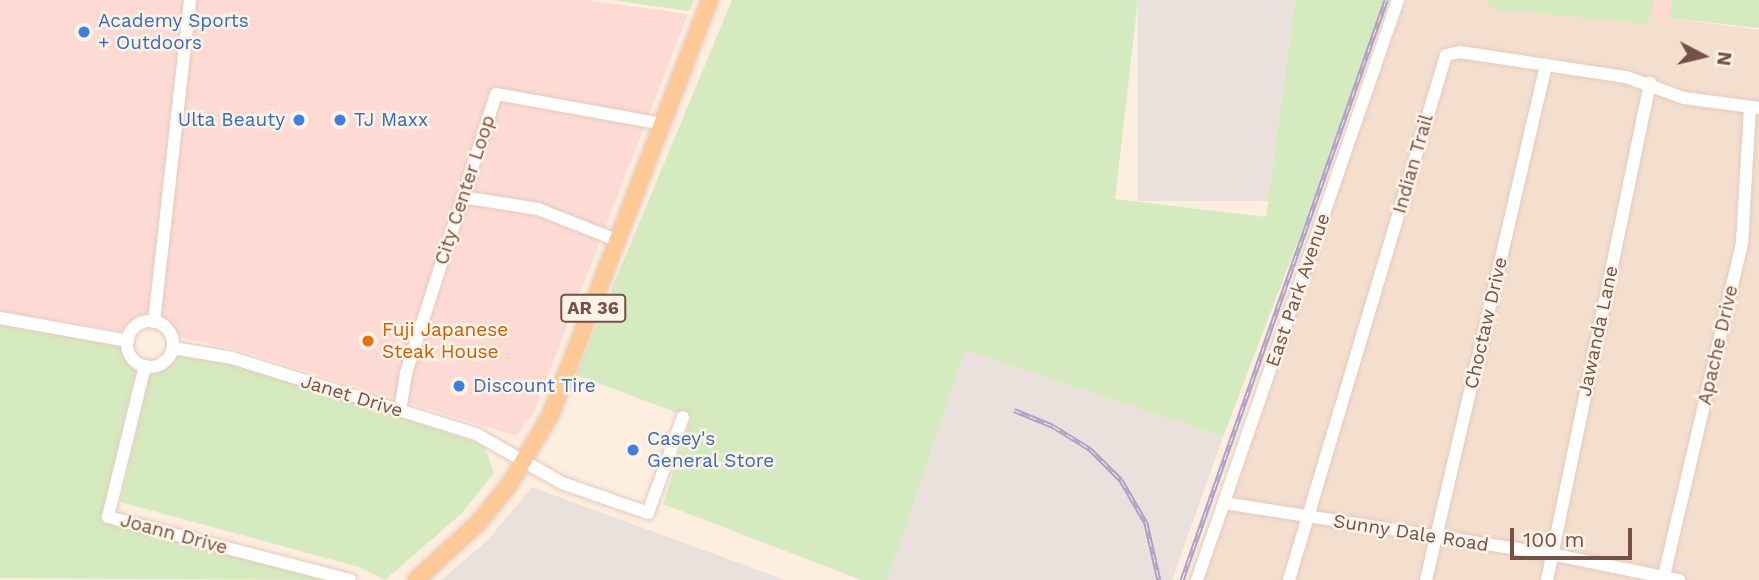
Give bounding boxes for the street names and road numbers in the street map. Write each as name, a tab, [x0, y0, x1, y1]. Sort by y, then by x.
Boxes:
street label: City Center Loop	[430, 112, 500, 268]
street label: Indian Trail	[1388, 112, 1438, 216]
street label: East Park Avenue	[1261, 210, 1335, 370]
street label: Choctaw Drive	[1460, 255, 1512, 391]
street label: Jawanda Lane	[1573, 264, 1623, 398]
street label: Apache Drive	[1693, 283, 1743, 407]
road number: AR 36	[560, 294, 626, 322]
street label: Janet Drive	[298, 370, 406, 422]
street label: Joann Drive	[118, 509, 230, 559]
street label: Sunny Dale Road	[1331, 509, 1491, 557]

